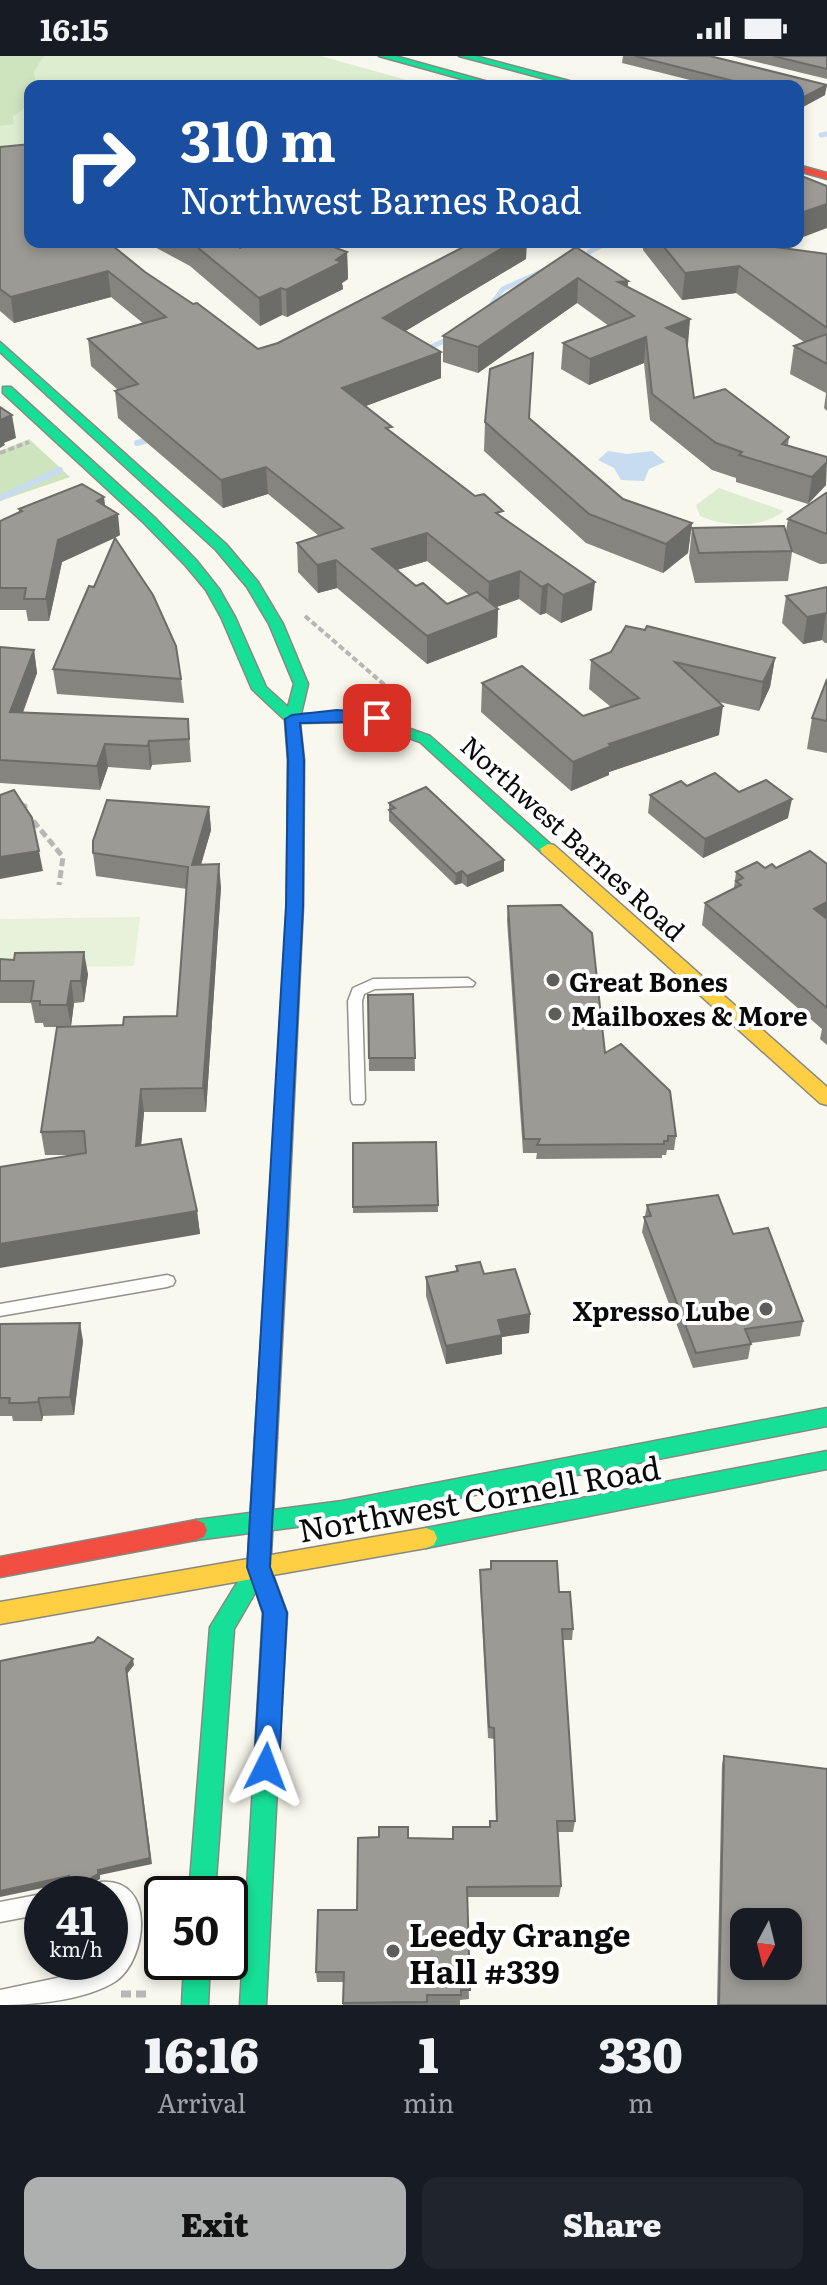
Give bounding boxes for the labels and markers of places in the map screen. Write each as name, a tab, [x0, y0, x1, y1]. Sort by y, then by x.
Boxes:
pin	[343, 684, 411, 752]
place label: Great Bones	[569, 961, 728, 1000]
marker: Great Bones	[544, 971, 562, 989]
place label: Mailboxes & More	[571, 995, 808, 1034]
marker: Mailboxes & More	[546, 1005, 564, 1023]
place label: Xpresso Lube	[573, 1290, 750, 1329]
marker: Xpresso Lube	[757, 1300, 775, 1318]
place label: Leedy Grange Hall #339	[409, 1909, 631, 1994]
marker: Leedy Grange Hall #339	[384, 1942, 402, 1960]

